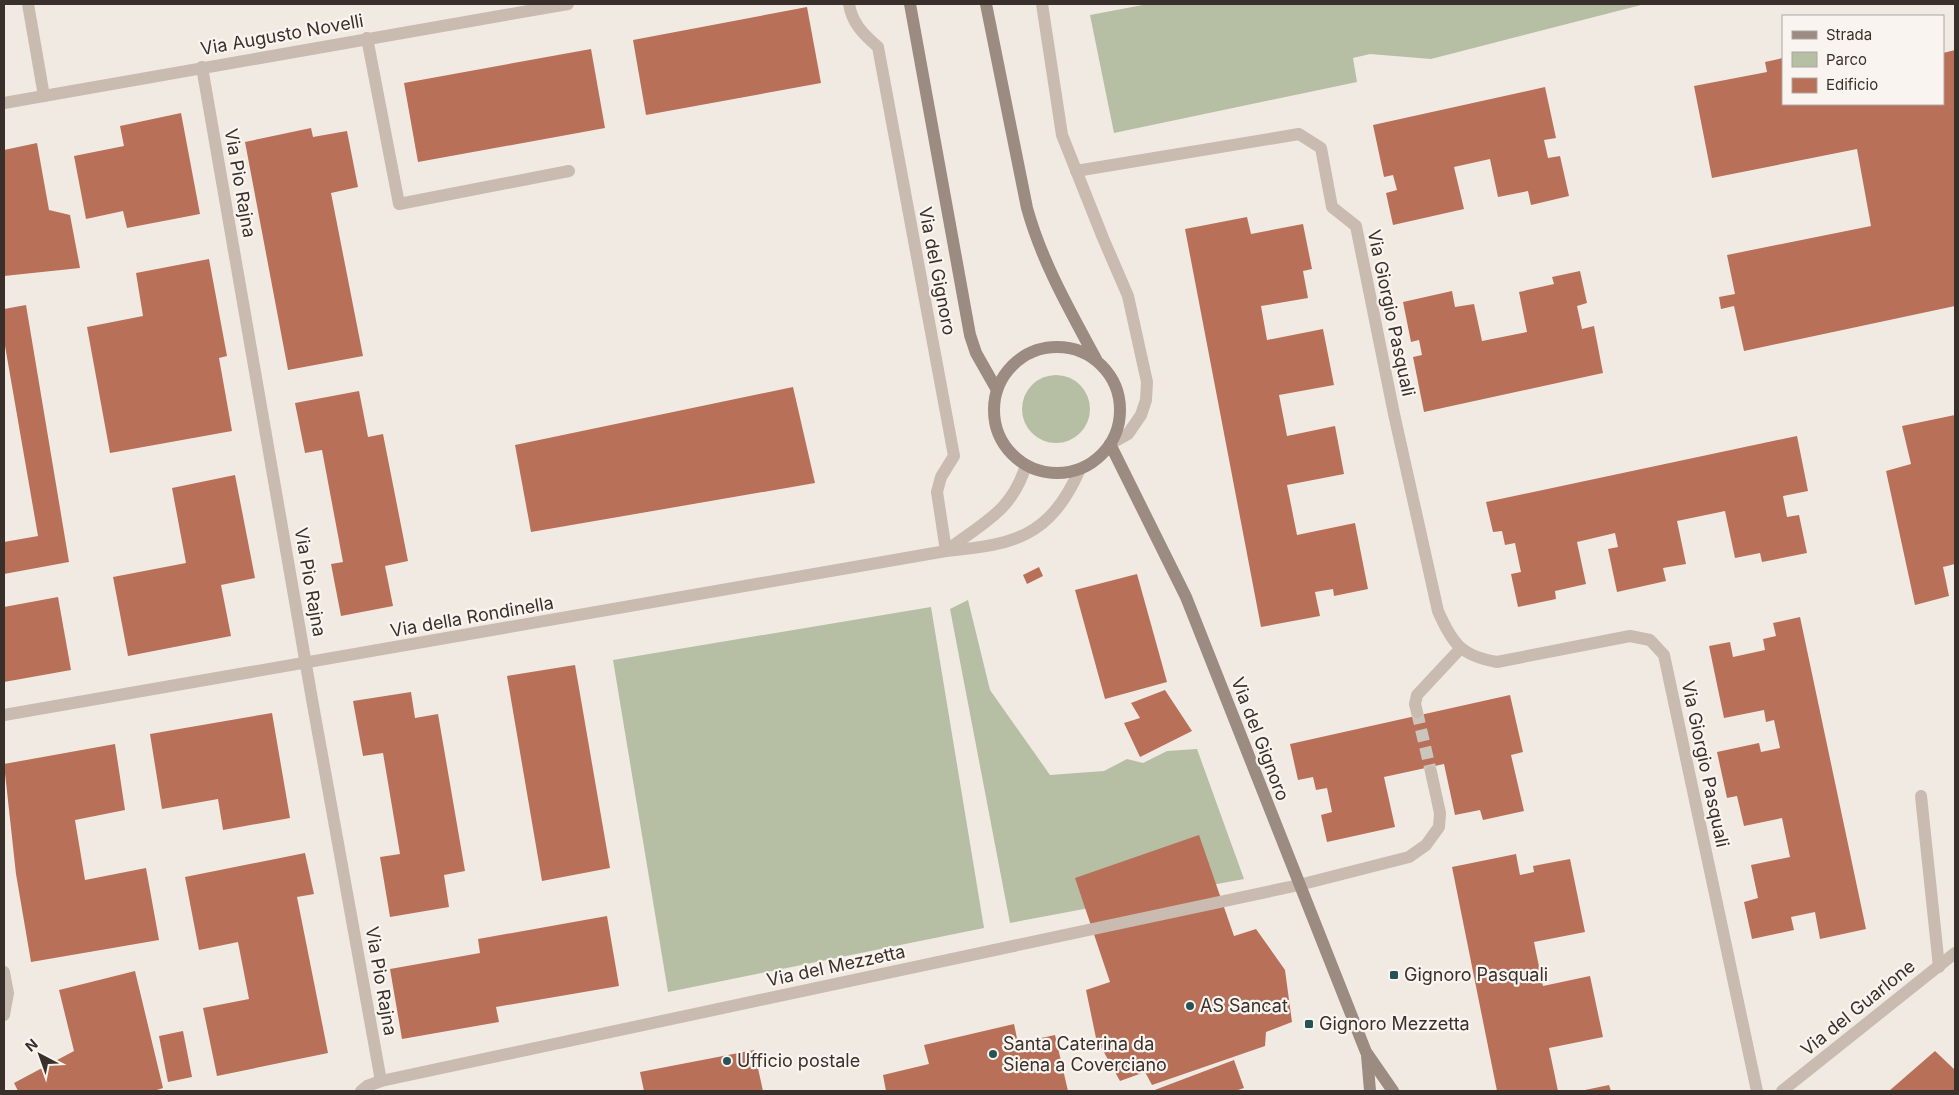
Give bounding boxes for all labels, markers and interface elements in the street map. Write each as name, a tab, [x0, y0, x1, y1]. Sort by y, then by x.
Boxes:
street label: Via Augusto Novelli	[199, 10, 365, 59]
legend	[1782, 15, 1944, 105]
text: Strada	[1826, 25, 1872, 44]
text: Parco	[1826, 50, 1867, 69]
text: Edificio	[1826, 75, 1878, 94]
street label: Via Pio Rajna	[221, 127, 260, 239]
street label: Via del Gignoro	[915, 205, 960, 337]
street label: Via Giorgio Pasquali	[1364, 228, 1419, 398]
street label: Via Pio Rajna	[291, 526, 330, 638]
street label: Via della Rondinella	[389, 592, 555, 641]
street label: Via del Gignoro	[1227, 674, 1294, 803]
street label: Via Giorgio Pasquali	[1678, 679, 1733, 849]
street label: Via Pio Rajna	[362, 925, 401, 1037]
street label: Via del Mezzetta	[765, 941, 907, 990]
street label: Via del Guarlone	[1797, 955, 1919, 1060]
place label: Gignoro Pasquali	[1404, 964, 1548, 985]
marker: Gignoro Pasquali	[1388, 969, 1400, 981]
place label: AS Sancat	[1200, 995, 1288, 1016]
marker: AS Sancat	[1184, 1000, 1196, 1012]
place label: Gignoro Mezzetta	[1319, 1013, 1470, 1034]
marker: Gignoro Mezzetta	[1303, 1018, 1315, 1030]
north arrow	[15, 1030, 65, 1080]
place label: Santa Caterina da Siena a Coverciano	[1003, 1033, 1167, 1075]
text: N	[22, 1035, 41, 1055]
marker: Santa Caterina da Siena a Coverciano	[987, 1048, 999, 1060]
place label: Ufficio postale	[737, 1050, 860, 1071]
marker: Ufficio postale	[721, 1055, 733, 1067]

